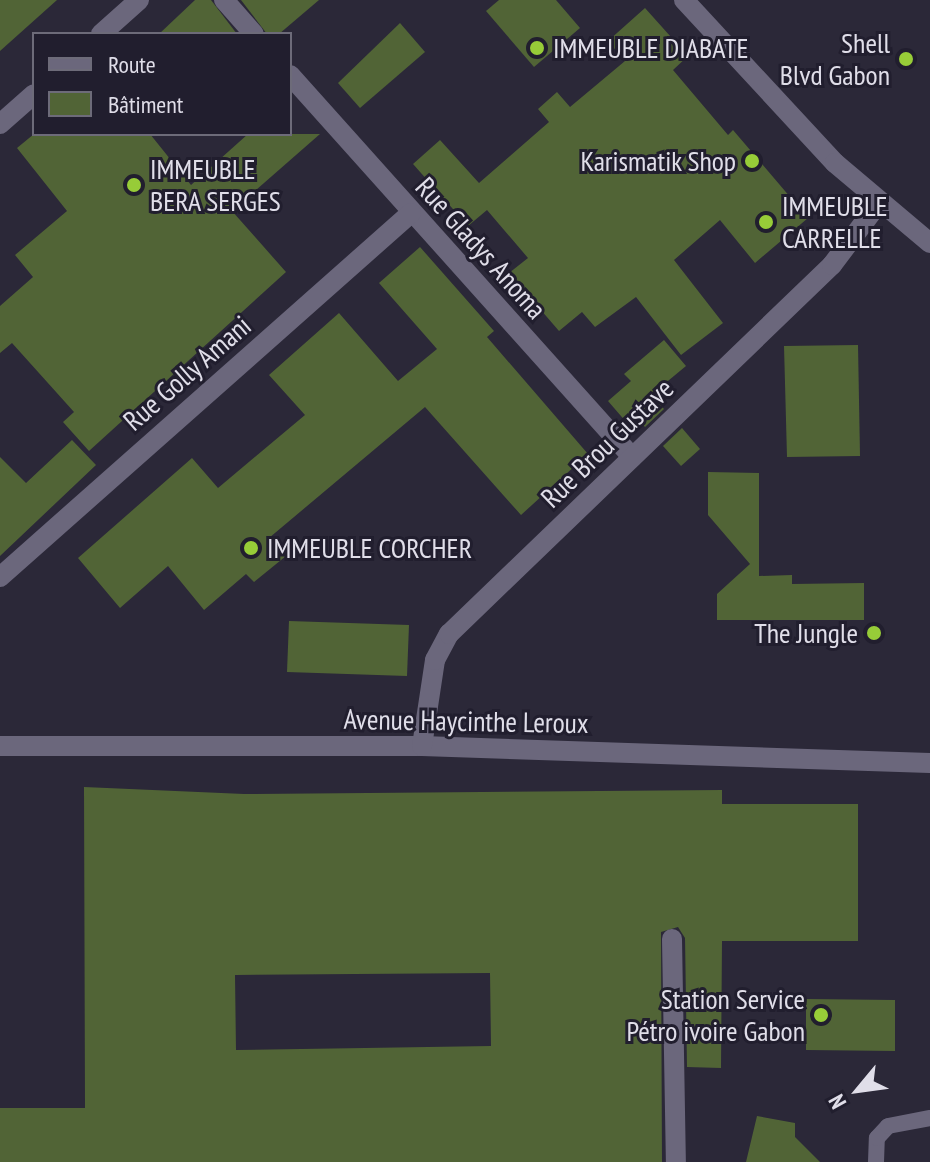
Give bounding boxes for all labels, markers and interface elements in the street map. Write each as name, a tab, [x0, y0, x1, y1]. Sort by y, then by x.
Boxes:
place label: Shell Blvd Gabon	[780, 26, 890, 92]
place label: IMMEUBLE DIABATE	[553, 31, 748, 65]
legend	[32, 32, 292, 136]
marker: IMMEUBLE DIABATE	[528, 39, 546, 57]
text: Route	[108, 49, 156, 80]
marker: Shell Blvd Gabon	[897, 50, 915, 68]
text: Bâtiment	[108, 89, 183, 120]
place label: Karismatik Shop	[580, 144, 736, 178]
place label: IMMEUBLE BERA SERGES	[150, 152, 282, 218]
marker: Karismatik Shop	[743, 152, 761, 170]
street label: Rue Gladys Anoma	[408, 170, 554, 326]
marker: IMMEUBLE BERA SERGES	[125, 176, 143, 194]
place label: IMMEUBLE CARRELLE	[782, 189, 888, 255]
marker: IMMEUBLE CARRELLE	[757, 213, 775, 231]
street label: Rue Golly Amani	[116, 308, 258, 438]
street label: Rue Brou Gustave	[534, 372, 680, 514]
place label: IMMEUBLE CORCHER	[267, 531, 472, 565]
marker: IMMEUBLE CORCHER	[242, 539, 260, 557]
place label: The Jungle	[754, 616, 858, 650]
marker: The Jungle	[865, 624, 883, 642]
street label: Avenue Haycinthe Leroux	[343, 702, 589, 740]
place label: Station Service Pétro ivoire Gabon	[626, 982, 805, 1048]
marker: Station Service Pétro ivoire Gabon	[812, 1006, 830, 1024]
north arrow	[818, 1050, 898, 1130]
text: N	[822, 1090, 852, 1114]

